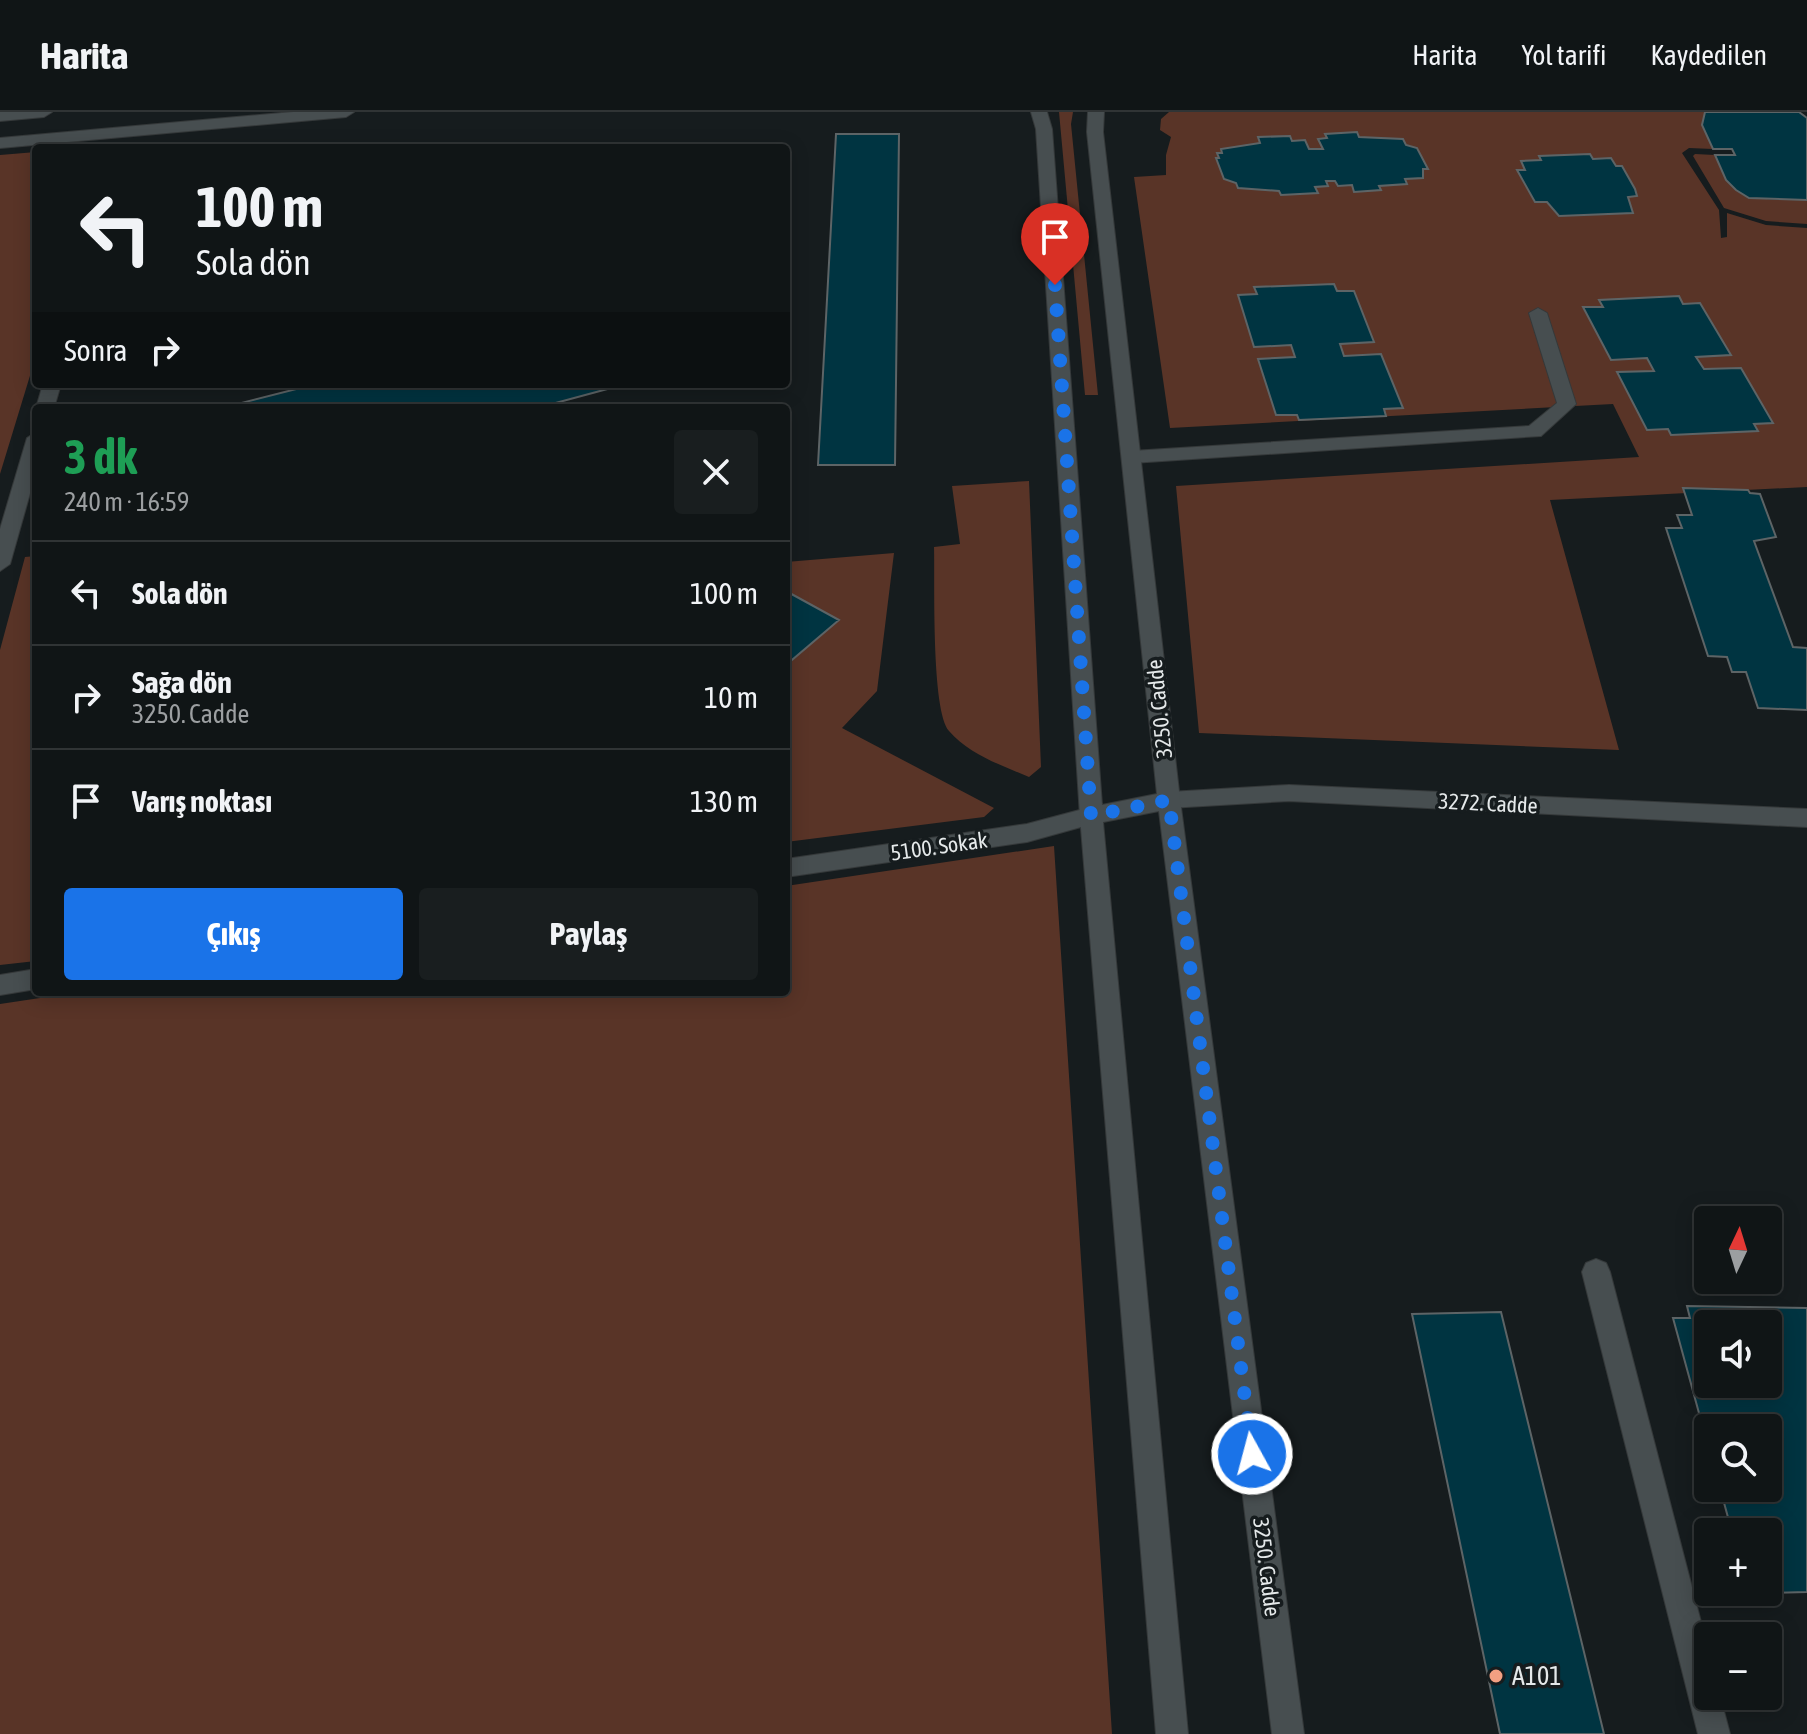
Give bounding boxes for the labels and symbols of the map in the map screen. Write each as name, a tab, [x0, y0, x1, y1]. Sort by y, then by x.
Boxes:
pin	[1021, 203, 1089, 285]
street label: 3250. Cadde	[1141, 658, 1177, 760]
street label: 3272. Cadde	[1438, 787, 1538, 819]
street label: 5100. Sokak	[889, 826, 989, 866]
north arrow	[1694, 1206, 1782, 1294]
position arrow	[1210, 1412, 1294, 1496]
street label: 3250. Cadde	[1248, 1516, 1286, 1618]
place label: A101	[1512, 1661, 1561, 1691]
marker: A101	[1487, 1667, 1505, 1685]

